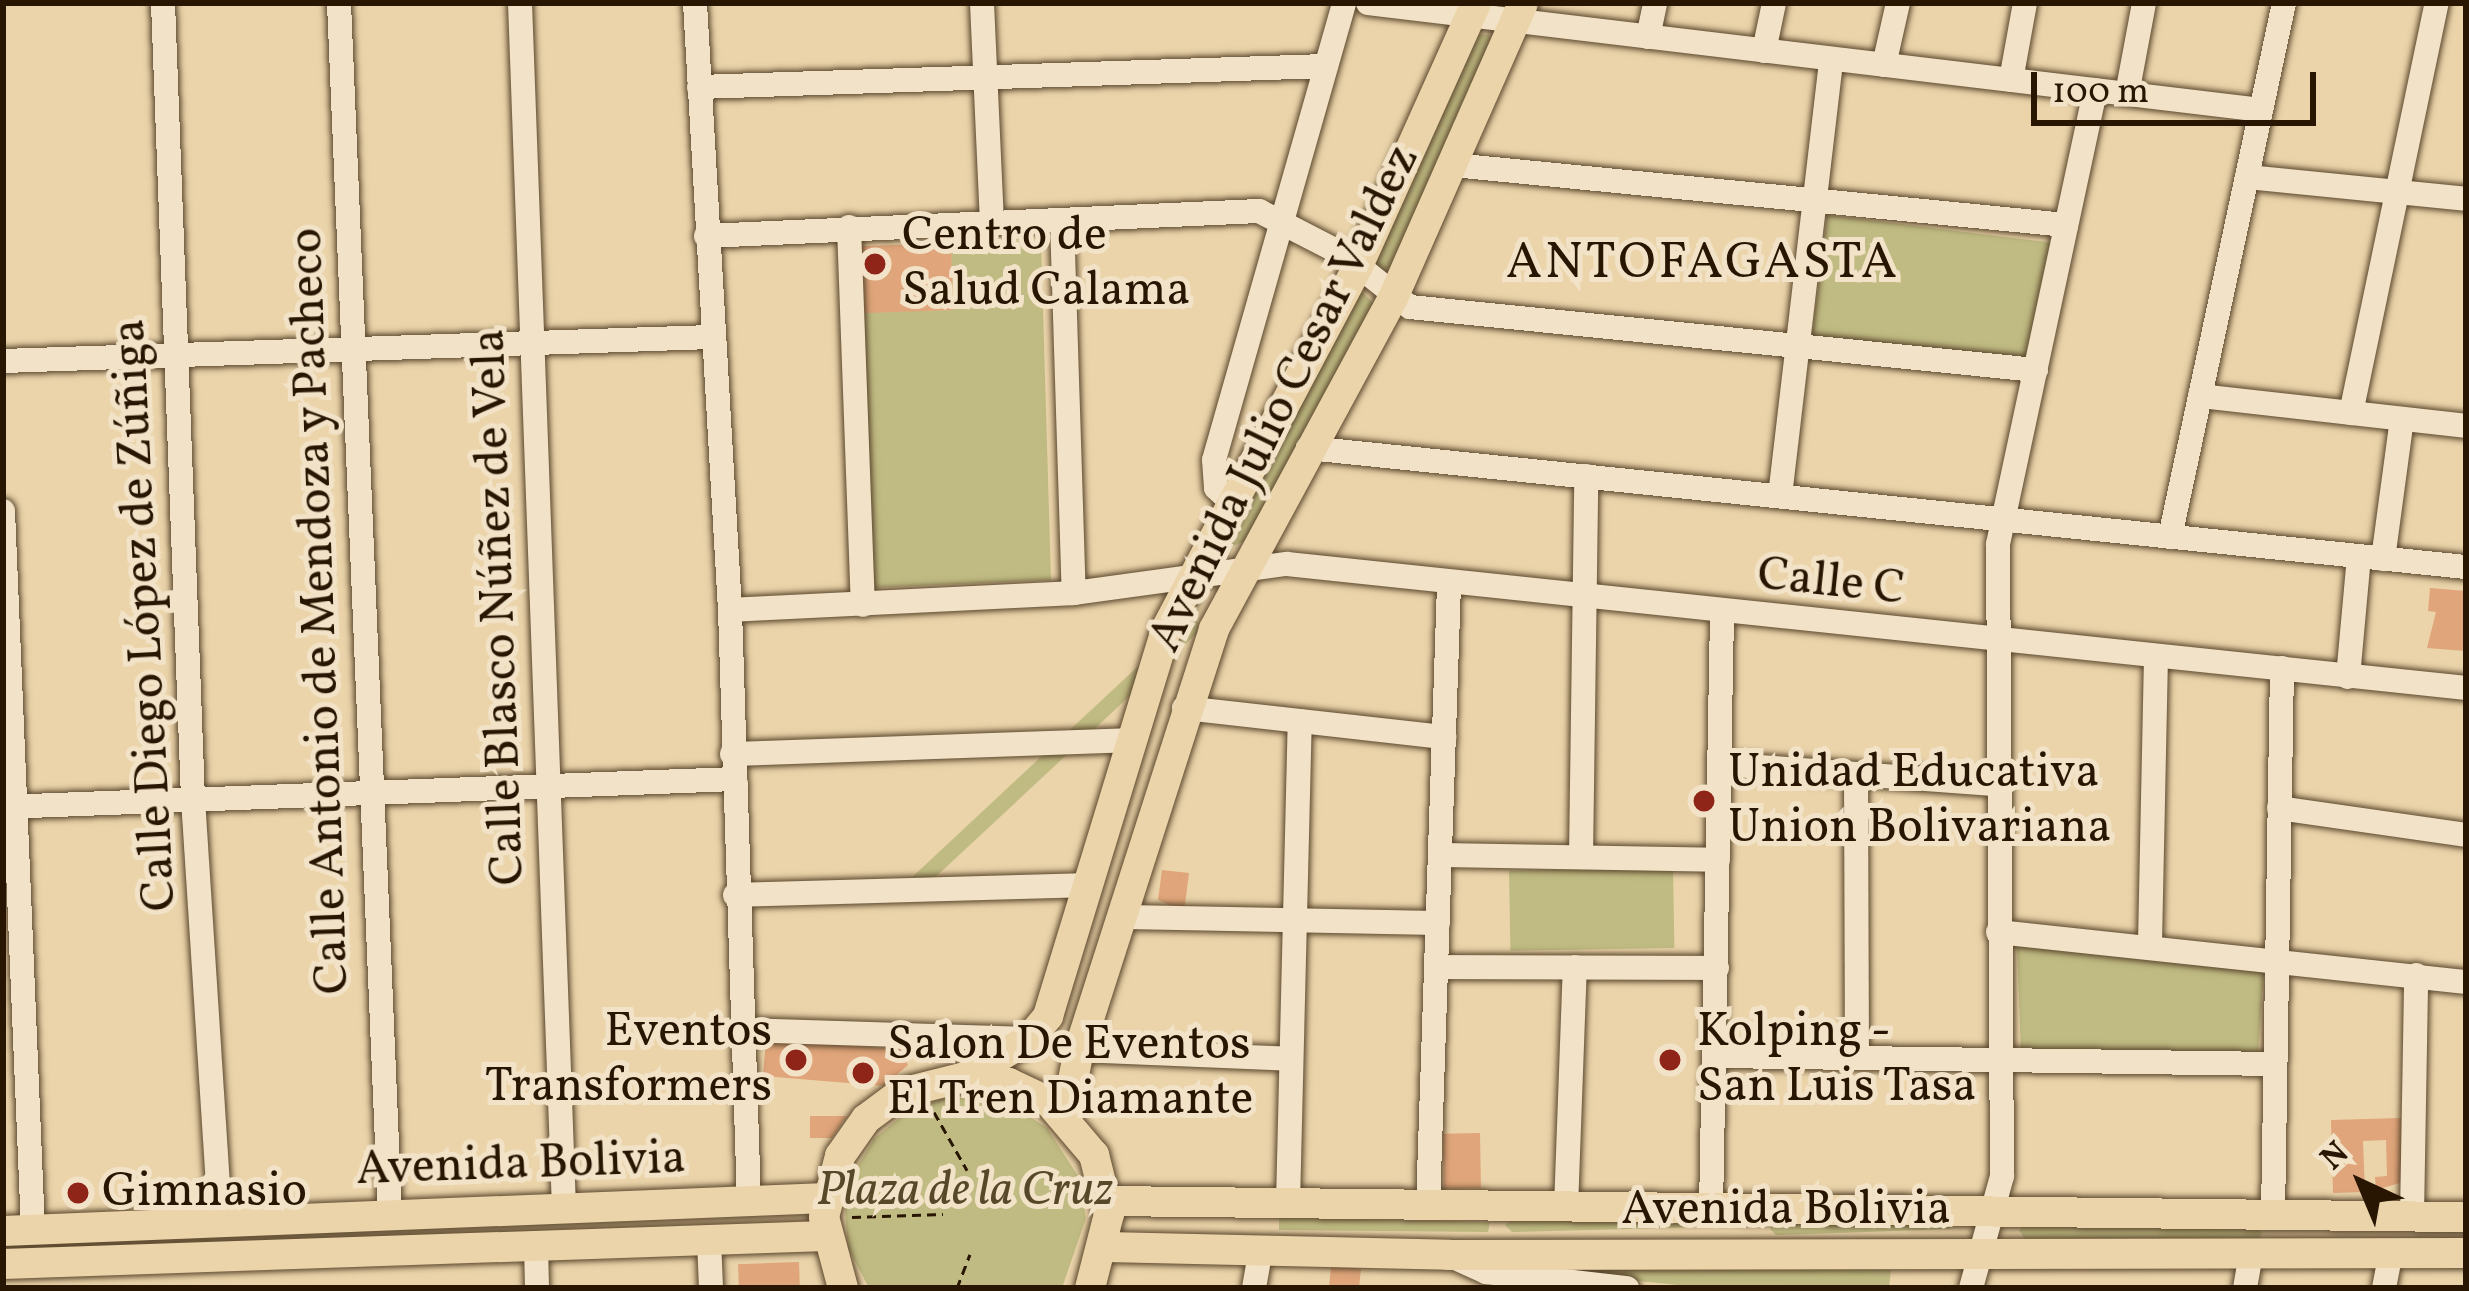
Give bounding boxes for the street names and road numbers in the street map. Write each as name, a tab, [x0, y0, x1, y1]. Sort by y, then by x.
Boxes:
street label: Avenida Julio Cesar Valdez	[1137, 136, 1433, 662]
street label: Calle Antonio de Mendoza y Pacheco	[279, 225, 363, 997]
street label: Calle Diego López de Zúñiga	[102, 317, 190, 913]
street label: Calle Blasco Núñez de Vela	[461, 327, 539, 887]
street label: Calle C	[1755, 547, 1907, 619]
street label: Avenida Bolivia	[355, 1130, 687, 1200]
street label: Avenida Bolivia	[1621, 1182, 1951, 1240]

